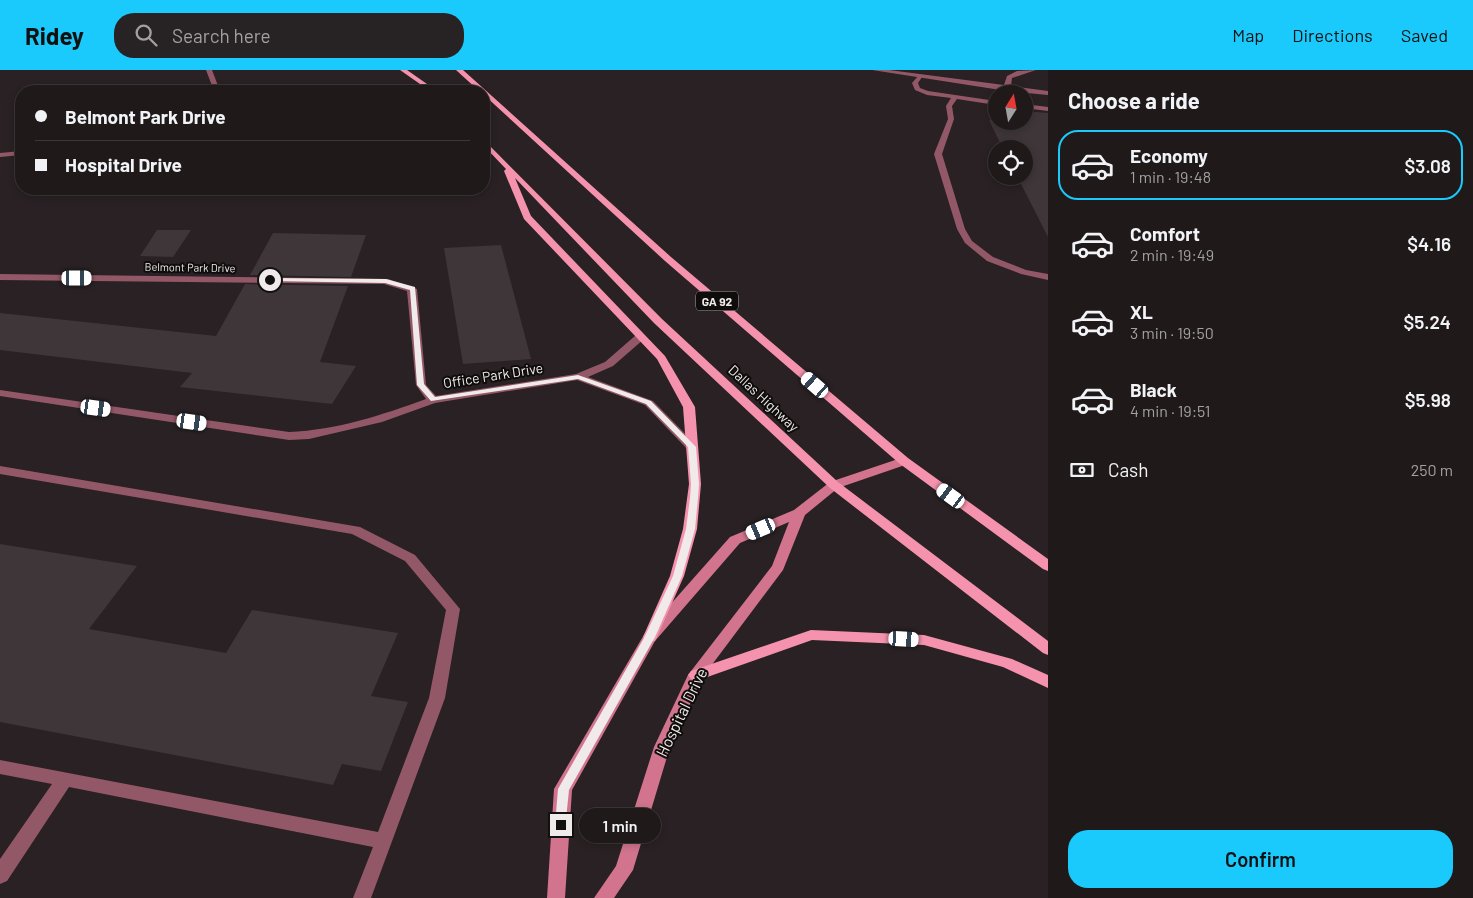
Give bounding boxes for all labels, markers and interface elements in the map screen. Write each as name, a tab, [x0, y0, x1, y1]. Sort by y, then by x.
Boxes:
search box	[114, 13, 464, 58]
text: Ridey	[25, 21, 84, 50]
icon: search	[132, 21, 160, 49]
text: Search here	[172, 24, 271, 47]
text: Map	[1232, 24, 1264, 46]
text: Directions	[1292, 24, 1373, 46]
text: Saved	[1401, 24, 1448, 46]
north arrow	[988, 85, 1032, 130]
map controls	[988, 85, 1033, 185]
text: Choose a ride	[1068, 87, 1200, 113]
text: Belmont Park Drive	[65, 105, 226, 128]
button: locate	[988, 140, 1033, 185]
icon: car	[1070, 143, 1115, 188]
text: Economy	[1130, 144, 1208, 167]
text: Hospital Drive	[65, 153, 182, 176]
text: $3.08	[1405, 154, 1451, 177]
text: 1 min · 19:48	[1130, 167, 1211, 186]
icon: car	[1070, 221, 1115, 266]
text: Comfort	[1130, 222, 1200, 245]
text: $4.16	[1407, 232, 1451, 255]
text: 2 min · 19:49	[1130, 245, 1214, 264]
street label: Belmont Park Drive	[145, 260, 236, 274]
route start	[259, 269, 281, 291]
car	[62, 271, 92, 286]
road number: GA 92	[696, 292, 738, 310]
icon: car	[1070, 299, 1115, 344]
text: XL	[1130, 300, 1153, 323]
text: $5.24	[1403, 310, 1451, 333]
text: 3 min · 19:50	[1130, 323, 1214, 342]
street label: Office Park Drive	[442, 359, 544, 391]
street label: Dallas Highway	[725, 361, 803, 435]
car	[798, 369, 831, 401]
icon: car	[1070, 377, 1115, 422]
text: Black	[1130, 378, 1177, 401]
text: $5.98	[1405, 388, 1451, 411]
car	[80, 398, 111, 418]
text: 4 min · 19:51	[1130, 401, 1210, 420]
car	[176, 412, 207, 432]
icon: cash	[1068, 456, 1096, 484]
text: Cash	[1108, 458, 1149, 481]
text: 250 m	[1411, 460, 1453, 479]
car	[934, 481, 967, 511]
car	[744, 516, 777, 542]
car	[888, 631, 919, 647]
street label: Hospital Drive	[651, 665, 711, 759]
callout: 1 min	[578, 808, 661, 842]
route end	[550, 814, 572, 836]
text: 1 min	[603, 816, 637, 835]
button: Confirm	[1068, 830, 1453, 888]

